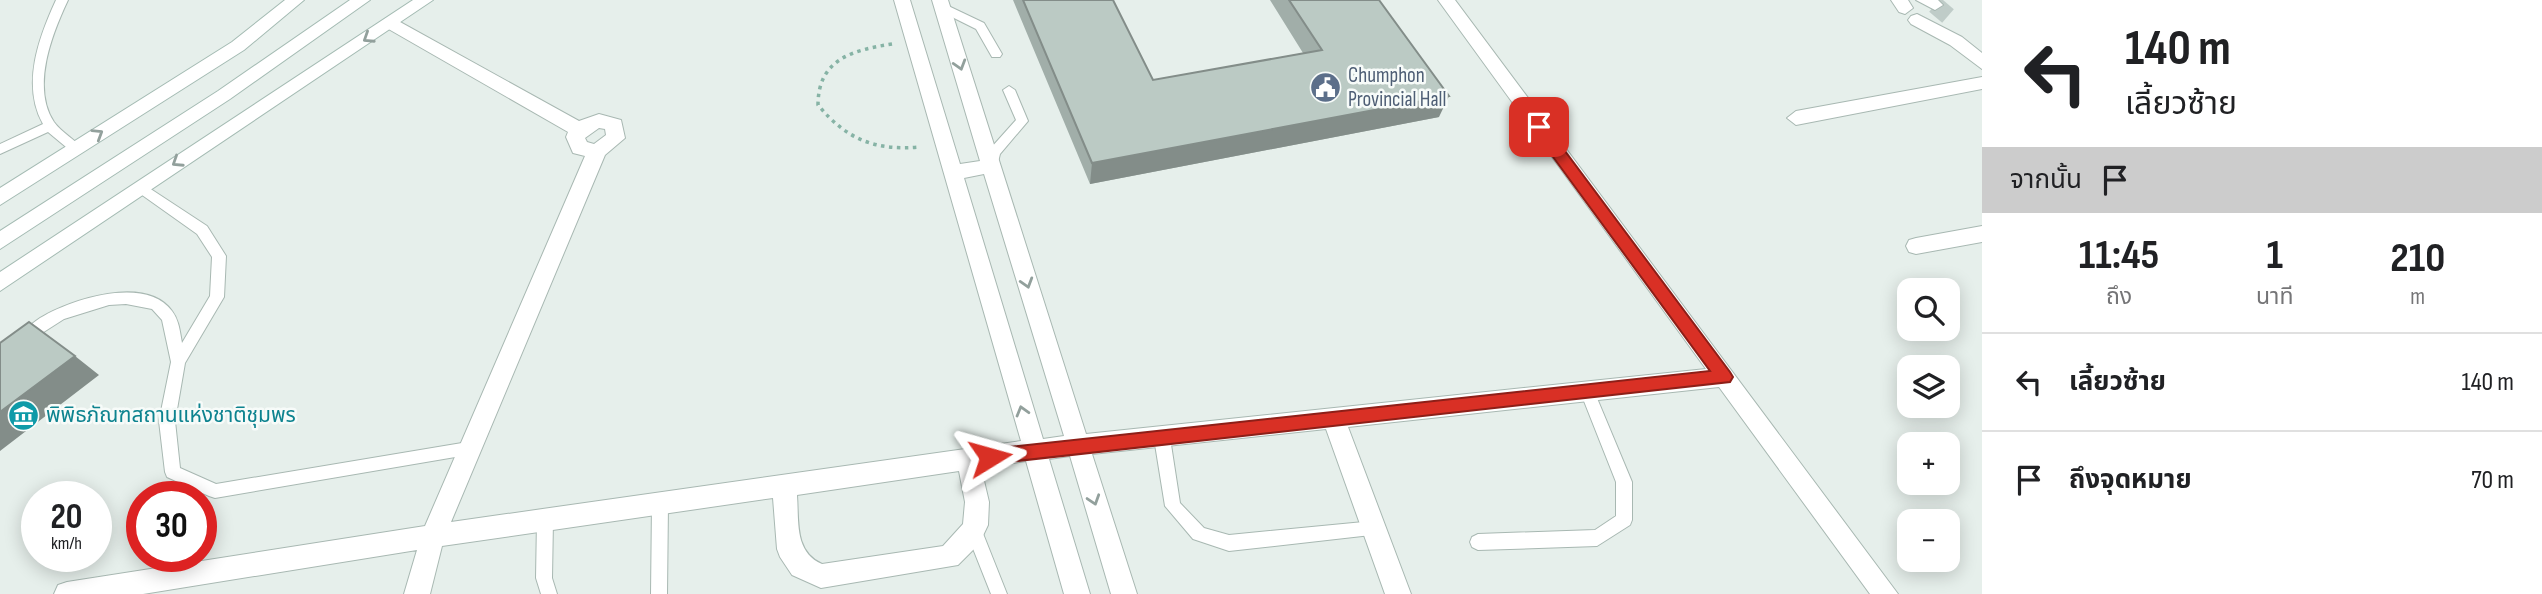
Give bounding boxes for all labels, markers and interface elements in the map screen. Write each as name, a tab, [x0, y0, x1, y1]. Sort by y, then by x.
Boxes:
text: 140 m	[2125, 20, 2231, 79]
icon: left	[2010, 28, 2101, 119]
one-way arrow	[363, 30, 376, 42]
one-way arrow	[952, 59, 966, 71]
place label: Chumphon Provincial Hall	[1348, 63, 1446, 112]
public building icon: Chumphon Provincial Hall	[1308, 70, 1342, 104]
text: เลี้ยวซ้าย	[2125, 85, 2237, 124]
pin	[1509, 97, 1569, 157]
icon: arrive	[1520, 108, 1558, 146]
one-way arrow	[91, 130, 104, 143]
one-way arrow	[172, 154, 185, 167]
icon: arrive	[2096, 161, 2134, 199]
text: จากนั้น	[2010, 165, 2082, 196]
text: 11:45	[2079, 230, 2159, 281]
text: 1	[2266, 230, 2283, 281]
text: 210	[2390, 233, 2445, 284]
one-way arrow	[1018, 276, 1033, 288]
map controls	[1897, 278, 1960, 572]
button: search	[1897, 278, 1960, 341]
text: ถึง	[2106, 283, 2132, 311]
text: นาที	[2256, 283, 2293, 311]
text: m	[2410, 283, 2425, 311]
button: layers	[1897, 355, 1960, 418]
icon: left	[2010, 363, 2048, 401]
text: เลี้ยวซ้าย	[2069, 367, 2166, 398]
text: 140 m	[2462, 367, 2514, 398]
museum icon: พิพิธภัณฑสถานแห่งชาติชุมพร	[6, 398, 40, 432]
place label: พิพิธภัณฑสถานแห่งชาติชุมพร	[46, 403, 296, 428]
one-way arrow	[1015, 406, 1030, 418]
position arrow	[953, 420, 1027, 494]
button: +	[1897, 432, 1960, 495]
icon: arrive	[2010, 461, 2048, 499]
text: ถึงจุดหมาย	[2069, 465, 2192, 496]
text: 70 m	[2471, 465, 2514, 496]
speed limit sign: 30	[126, 481, 217, 572]
one-way arrow	[1086, 493, 1100, 506]
text: 20	[51, 496, 83, 539]
button: −	[1897, 509, 1960, 572]
text: km/h	[51, 533, 82, 554]

